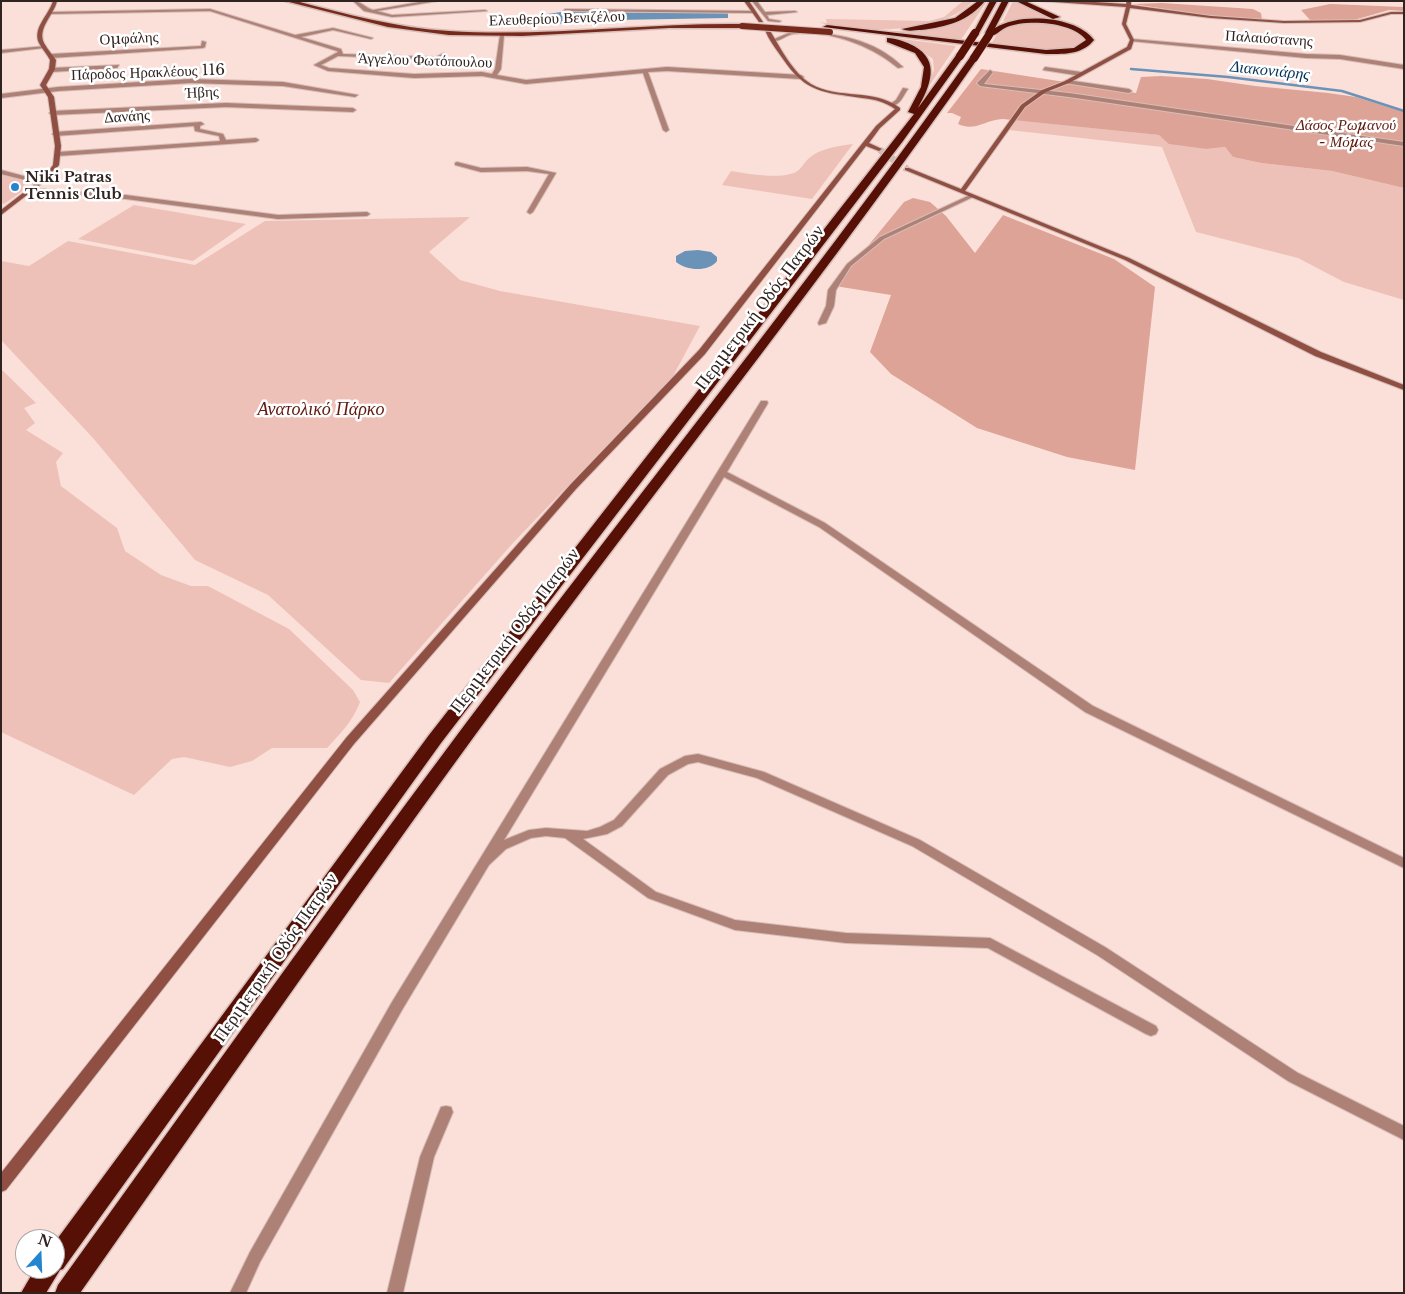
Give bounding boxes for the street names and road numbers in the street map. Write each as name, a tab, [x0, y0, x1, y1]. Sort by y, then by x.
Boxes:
street label: Ελευθερίου Βενιζέλου	[489, 8, 625, 30]
street label: Παλαιόστανης	[1225, 27, 1313, 51]
street label: Ομφάλης	[99, 28, 159, 50]
street label: Άγγελου Φωτόπουλου	[357, 50, 493, 72]
street label: Πάροδος Ηρακλέους 116	[71, 61, 225, 85]
street label: Ήβης	[185, 83, 219, 103]
street label: Δανάης	[103, 106, 151, 128]
street label: Περιμετρική Οδός Πατρών	[691, 221, 829, 395]
street label: Περιμετρική Οδός Πατρών	[446, 544, 584, 718]
street label: Περιμετρική Οδός Πατρών	[209, 869, 343, 1047]

